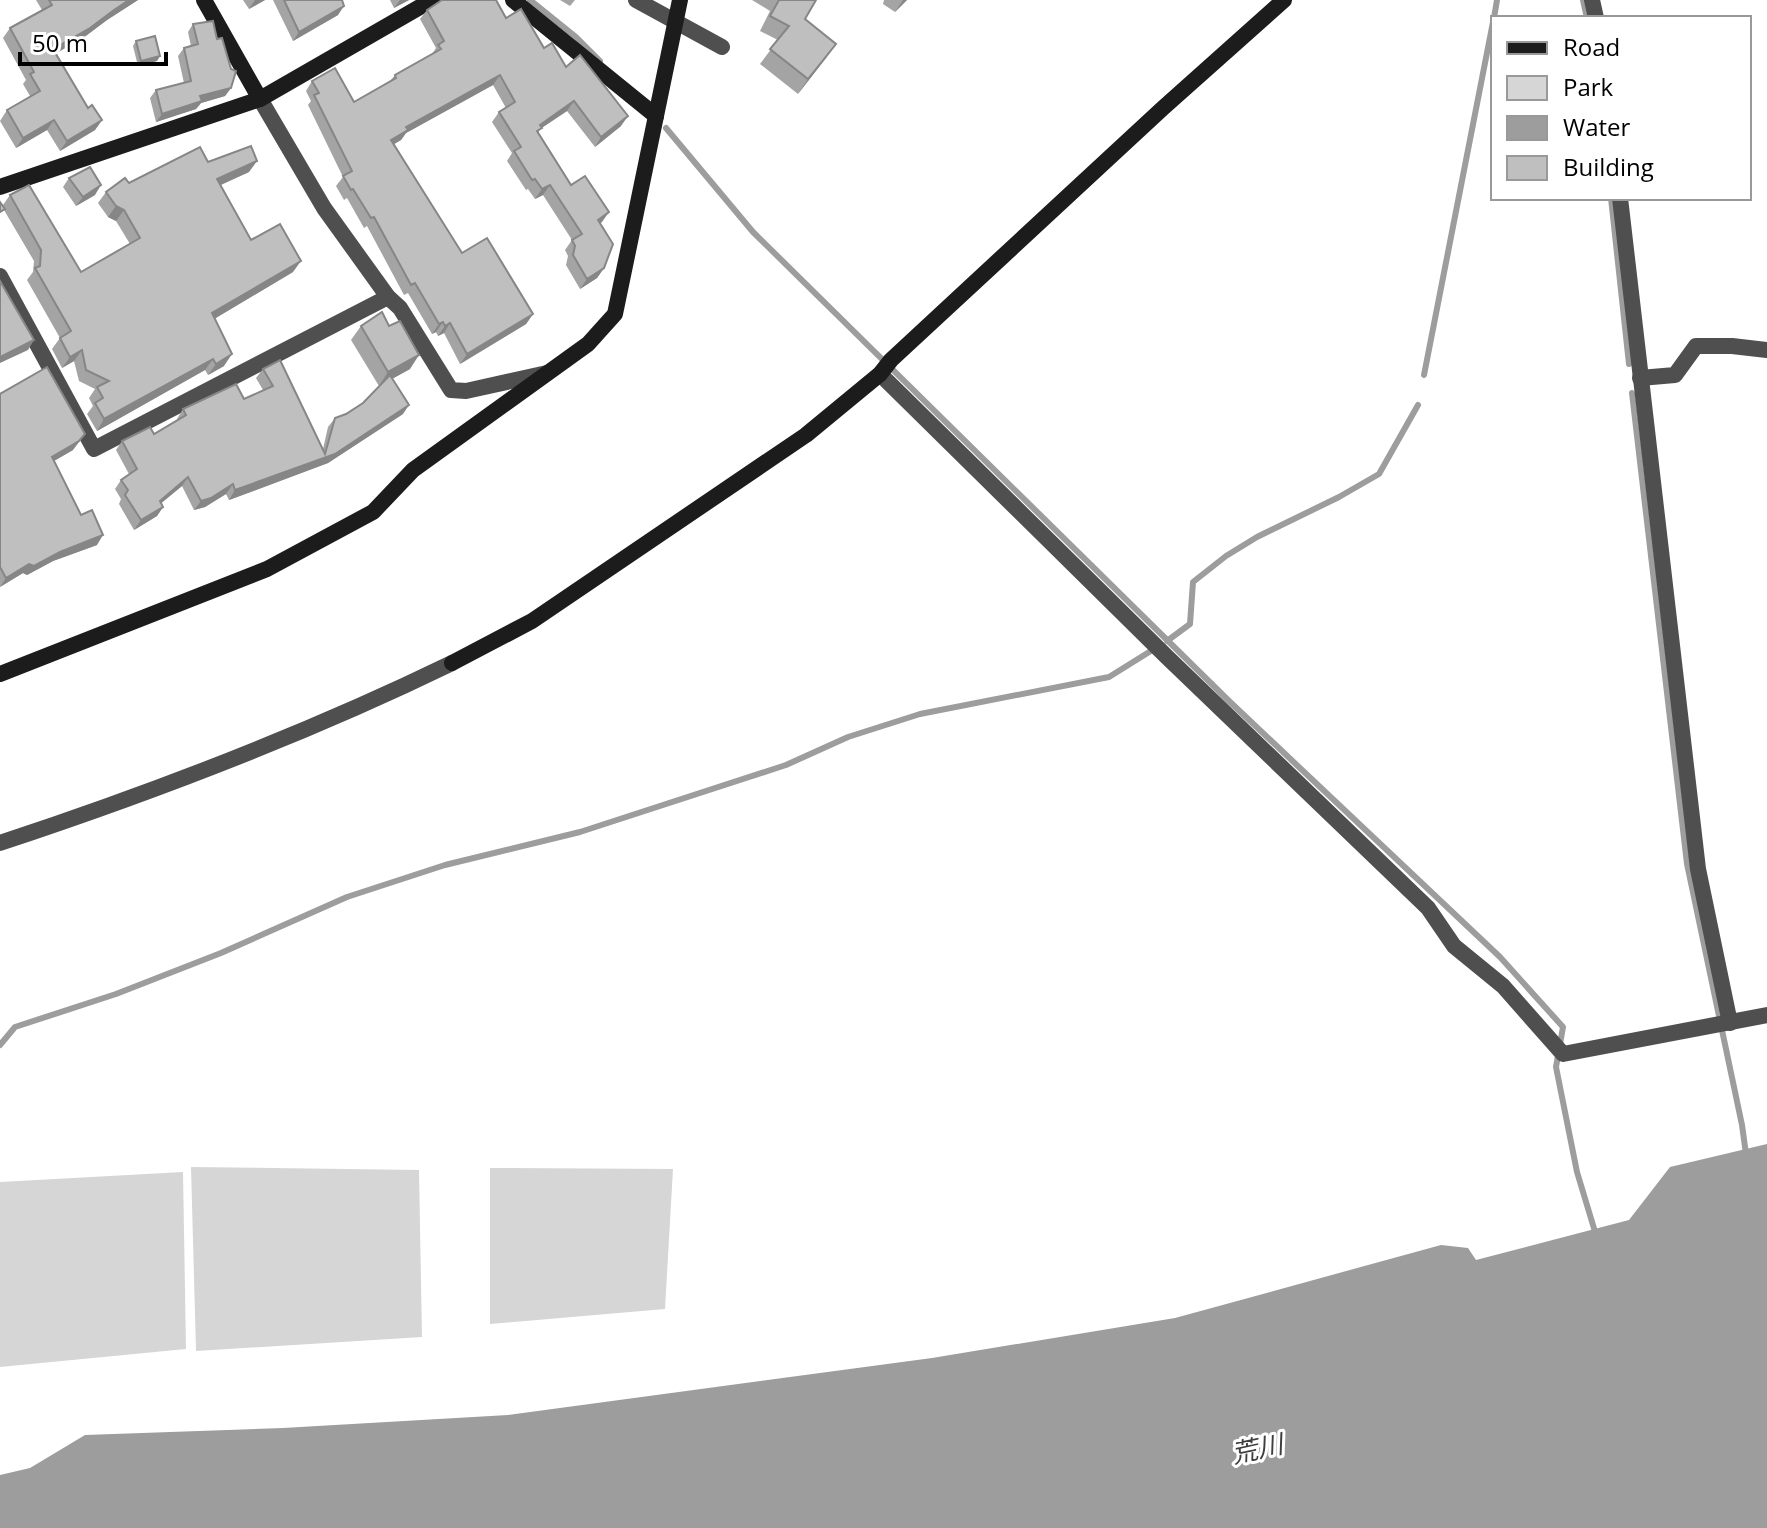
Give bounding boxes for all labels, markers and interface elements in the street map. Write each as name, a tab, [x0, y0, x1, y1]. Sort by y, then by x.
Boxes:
scale bar	[20, 16, 166, 66]
legend	[1491, 16, 1751, 200]
text: 50 m	[32, 26, 88, 59]
text: Road	[1563, 30, 1620, 63]
text: Park	[1563, 70, 1614, 103]
text: Water	[1563, 110, 1631, 143]
text: Building	[1563, 150, 1654, 183]
water label: 荒川	[1228, 1424, 1289, 1471]

